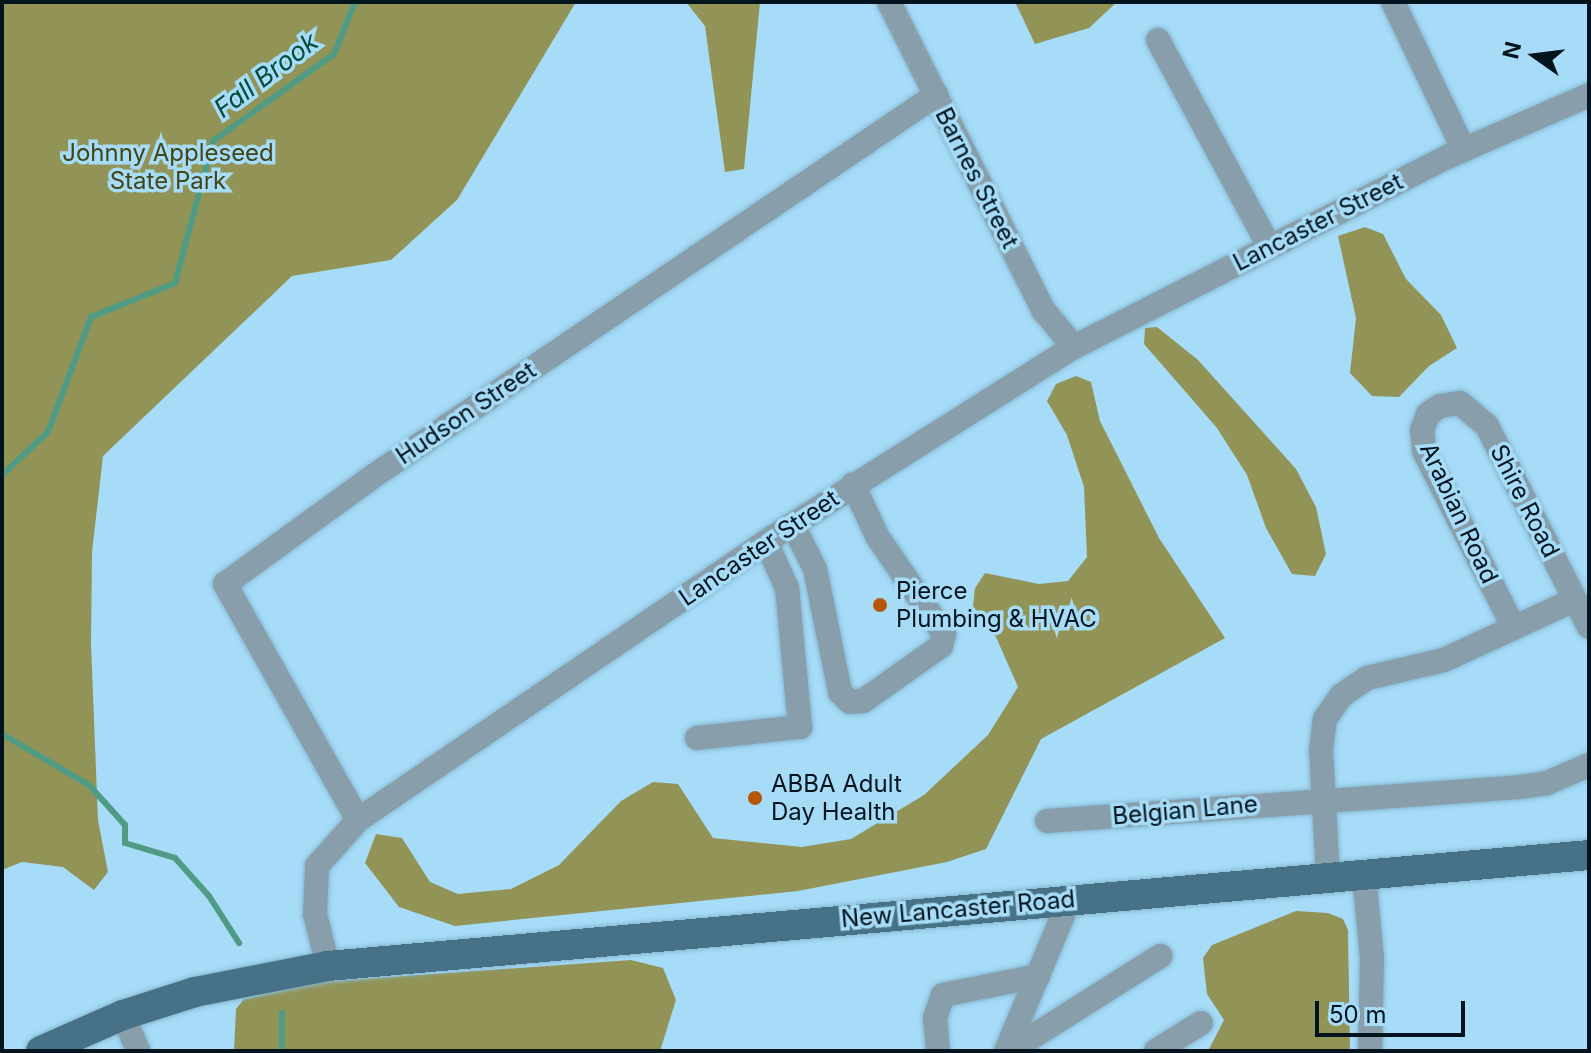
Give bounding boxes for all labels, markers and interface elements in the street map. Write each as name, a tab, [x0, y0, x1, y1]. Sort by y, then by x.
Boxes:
north arrow	[1495, 16, 1575, 96]
water label: Fall Brook	[208, 26, 324, 124]
text: N	[1497, 39, 1526, 61]
street label: Barnes Street	[929, 103, 1025, 253]
park label: Johnny Appleseed State Park	[62, 139, 274, 195]
street label: Lancaster Street	[1228, 167, 1408, 277]
street label: Hudson Street	[391, 356, 541, 470]
street label: Arabian Road	[1414, 438, 1504, 588]
street label: Shire Road	[1484, 440, 1566, 562]
street label: Lancaster Street	[674, 484, 844, 612]
place label: Pierce Plumbing & HVAC	[896, 577, 1097, 633]
marker: Pierce Plumbing & HVAC	[871, 596, 889, 614]
place label: ABBA Adult Day Health	[771, 770, 902, 826]
marker: ABBA Adult Day Health	[746, 789, 764, 807]
street label: Belgian Lane	[1111, 789, 1259, 831]
street label: New Lancaster Road	[840, 884, 1076, 934]
scale bar	[1319, 985, 1469, 1035]
text: 50 m	[1329, 1000, 1387, 1029]

